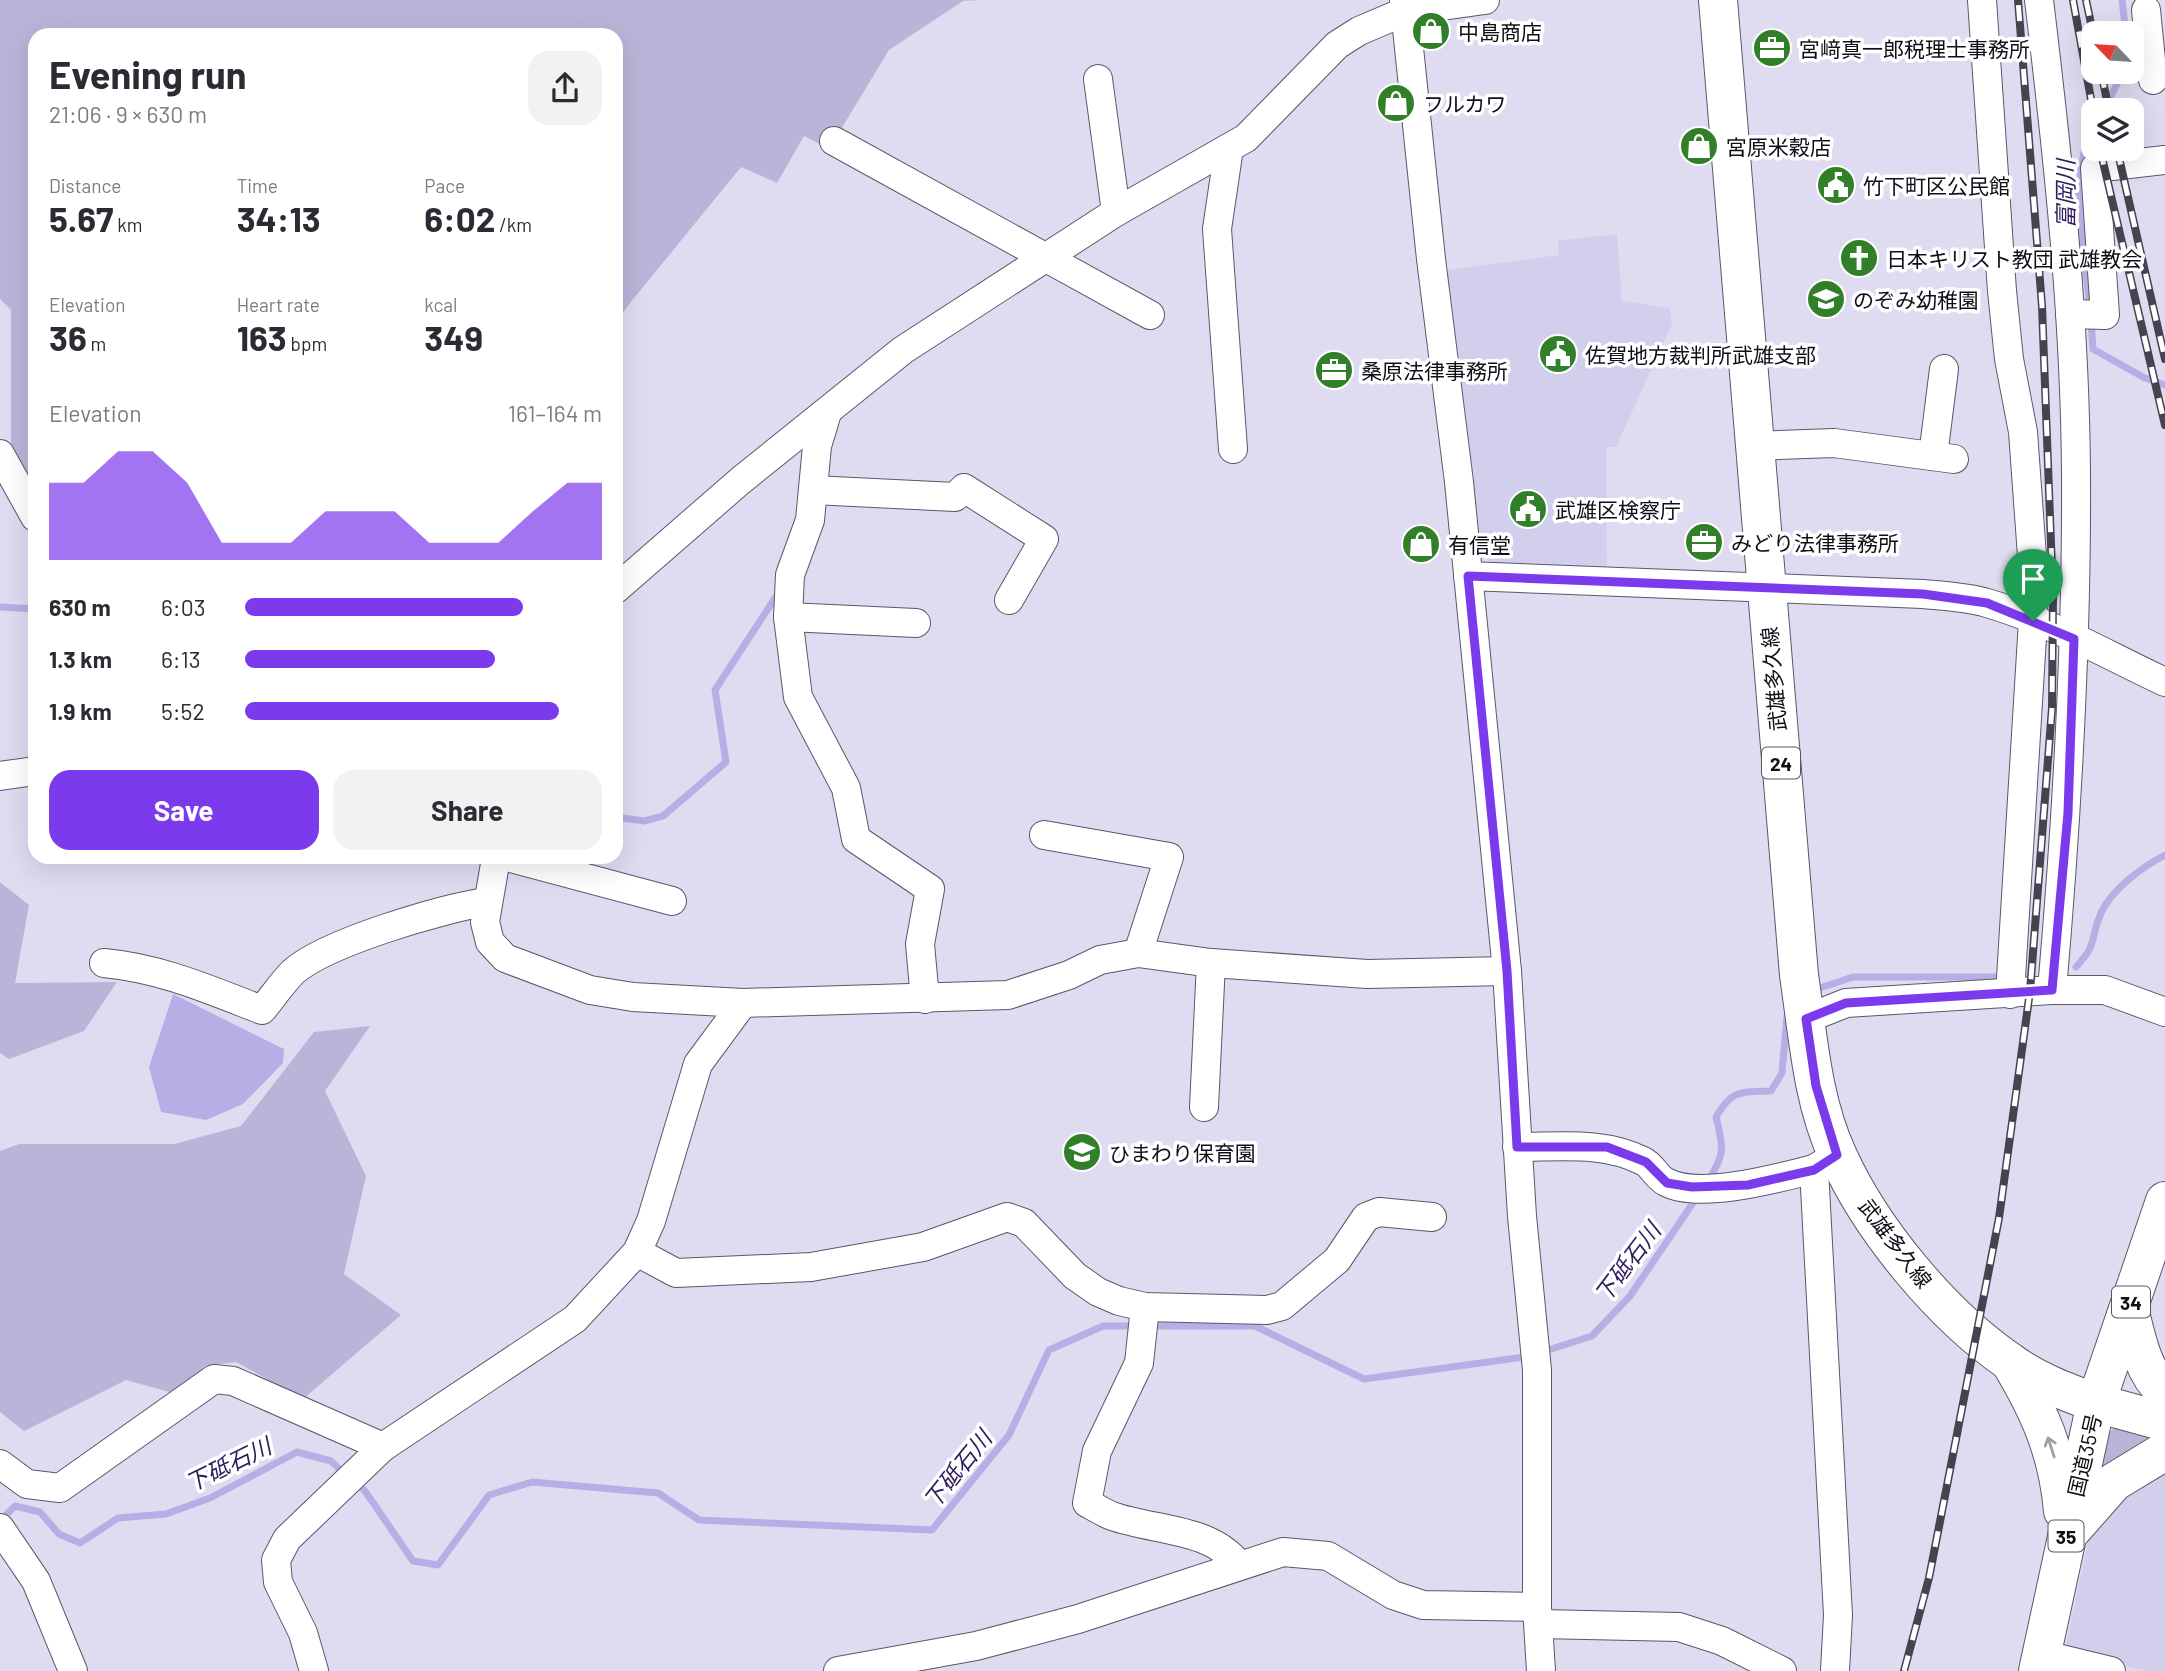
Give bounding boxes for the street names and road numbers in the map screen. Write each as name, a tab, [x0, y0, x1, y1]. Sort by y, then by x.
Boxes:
street label: 武雄多久線	[1756, 626, 1790, 732]
road number: 24	[1762, 748, 1800, 778]
street label: 武雄多久線	[1854, 1194, 1938, 1292]
road number: 34	[2112, 1286, 2150, 1318]
street label: 国道35号	[2062, 1411, 2106, 1499]
road number: 35	[2048, 1520, 2084, 1552]

